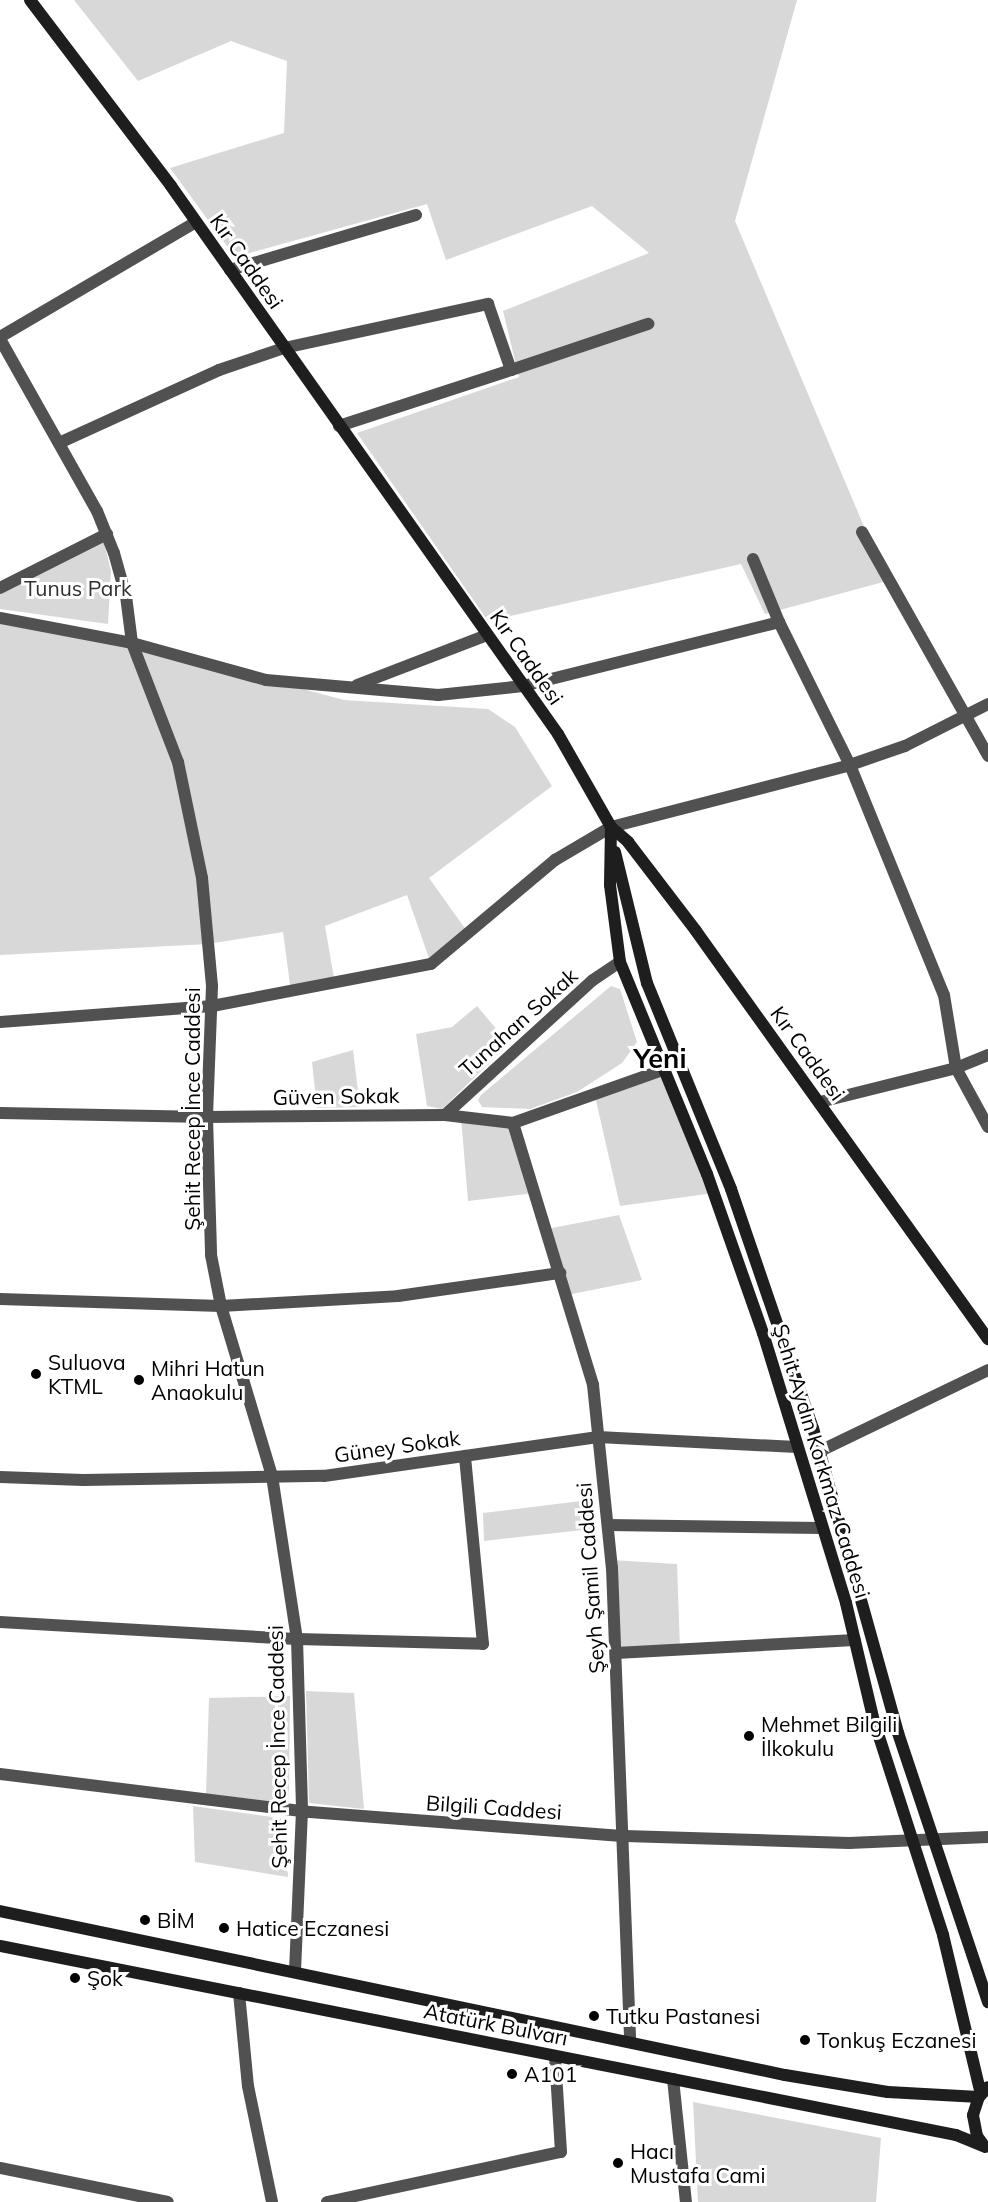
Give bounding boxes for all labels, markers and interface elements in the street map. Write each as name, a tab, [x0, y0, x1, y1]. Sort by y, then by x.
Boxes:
street label: Kır Caddesi	[205, 209, 289, 313]
park label: Tunus Park	[24, 575, 132, 601]
street label: Kır Caddesi	[485, 605, 569, 709]
street label: Tunahan Sokak	[454, 962, 582, 1082]
street label: Şehit Recep İnce Caddesi	[179, 987, 205, 1231]
street label: Kır Caddesi	[765, 1001, 851, 1105]
district label: Yeni	[634, 1043, 686, 1075]
street label: Güven Sokak	[272, 1082, 400, 1110]
street label: Şehit Aydın Korkmaz Caddesi	[768, 1321, 876, 1601]
place label: Suluova KTML	[48, 1349, 126, 1399]
place label: Mihri Hatun Anaokulu	[151, 1355, 265, 1405]
marker: Suluova KTML	[29, 1367, 43, 1381]
marker: Mihri Hatun Anaokulu	[132, 1373, 146, 1387]
street label: Güney Sokak	[332, 1425, 462, 1467]
street label: Şeyh Şamil Caddesi	[571, 1482, 609, 1674]
street label: Şehit Recep İnce Caddesi	[262, 1625, 292, 1869]
place label: Mehmet Bilgili İlkokulu	[761, 1711, 897, 1761]
marker: Mehmet Bilgili İlkokulu	[742, 1729, 756, 1743]
street label: Bilgili Caddesi	[425, 1790, 563, 1824]
place label: BİM	[157, 1907, 195, 1933]
marker: BİM	[138, 1913, 152, 1927]
place label: Hatice Eczanesi	[236, 1915, 389, 1941]
marker: Hatice Eczanesi	[217, 1921, 231, 1935]
place label: Şok	[87, 1965, 123, 1991]
marker: Şok	[68, 1971, 82, 1985]
street label: Atatürk Bulvarı	[422, 1998, 570, 2050]
place label: Tutku Pastanesi	[606, 2003, 760, 2029]
marker: Tutku Pastanesi	[587, 2009, 601, 2023]
place label: Tonkuş Eczanesi	[817, 2027, 976, 2053]
marker: Tonkuş Eczanesi	[798, 2033, 812, 2047]
place label: A101	[524, 2061, 577, 2087]
marker: A101	[505, 2067, 519, 2081]
place label: Hacı Mustafa Cami	[630, 2138, 766, 2188]
marker: Hacı Mustafa Cami	[611, 2156, 625, 2170]

